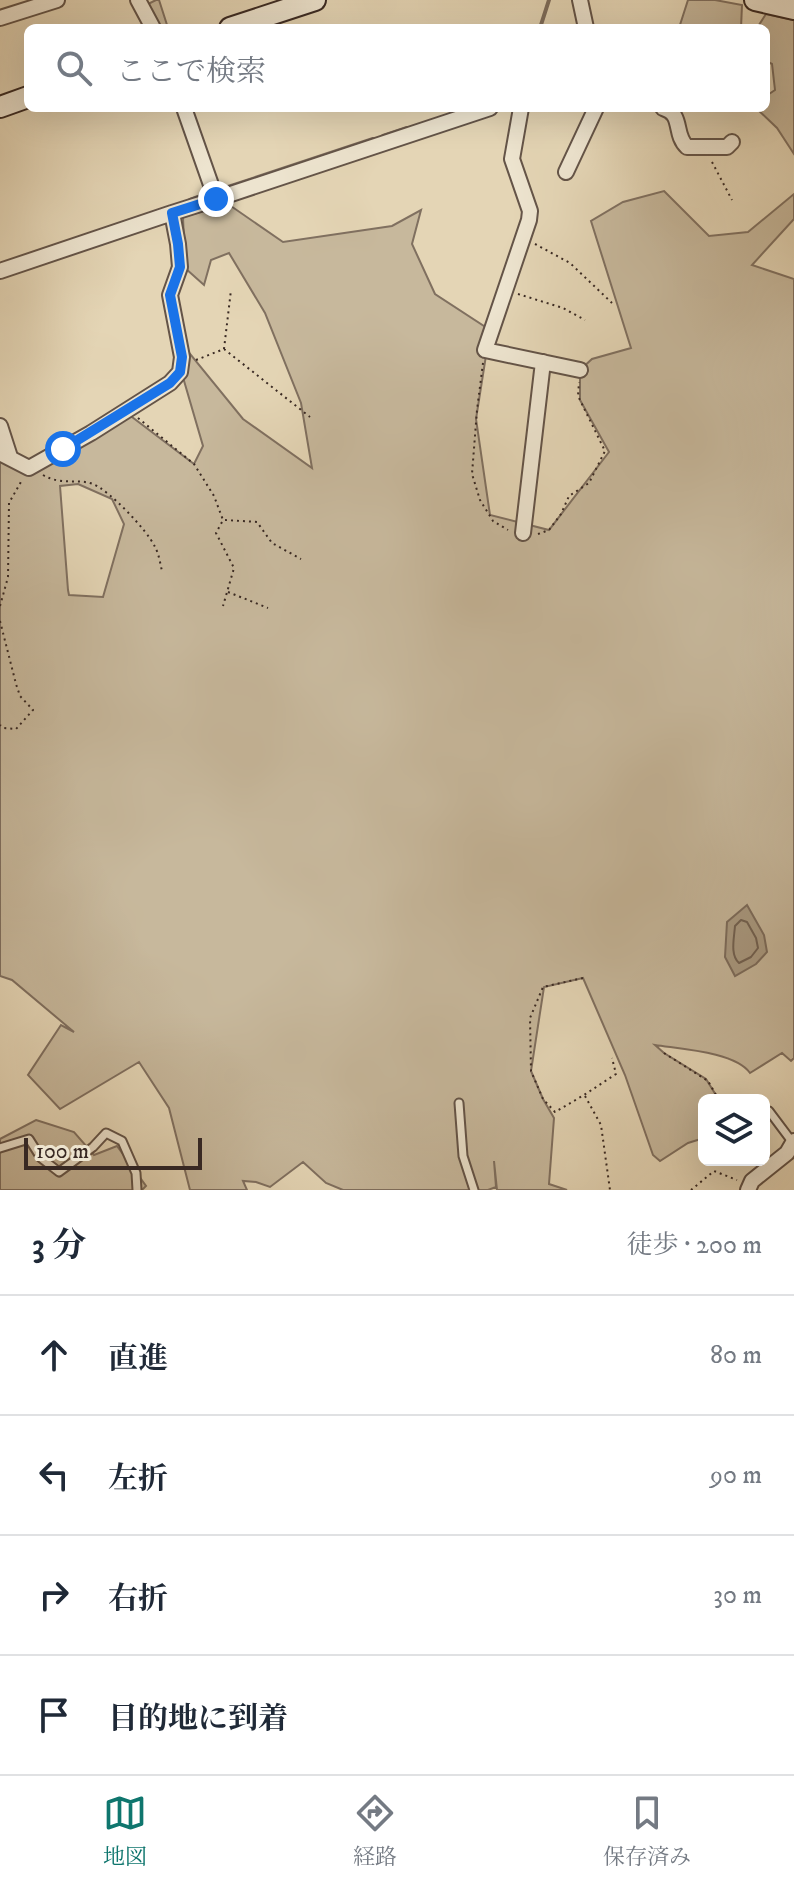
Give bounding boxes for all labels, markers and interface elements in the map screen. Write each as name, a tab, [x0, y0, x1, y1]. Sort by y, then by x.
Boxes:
search box	[24, 24, 770, 112]
icon: search	[52, 46, 96, 90]
text: ここで検索	[116, 54, 266, 91]
route end	[198, 181, 234, 217]
route start	[45, 431, 81, 467]
map controls	[698, 1094, 770, 1166]
button: layers	[698, 1094, 770, 1166]
scale bar	[24, 1134, 202, 1170]
text: 100 m	[36, 1138, 89, 1165]
text: 3 分	[32, 1225, 86, 1267]
text: 徒歩 · 200 m	[627, 1229, 762, 1262]
icon: ahead	[32, 1333, 76, 1377]
text: 80 m	[710, 1339, 762, 1372]
text: 直進	[108, 1341, 168, 1378]
icon: left	[32, 1453, 76, 1497]
text: 90 m	[710, 1459, 762, 1492]
text: 左折	[108, 1461, 168, 1498]
icon: right	[32, 1573, 76, 1617]
text: 30 m	[713, 1579, 762, 1612]
text: 右折	[108, 1581, 168, 1618]
icon: arrive	[32, 1693, 76, 1737]
text: 目的地に到着	[108, 1701, 288, 1738]
tab: 地図	[103, 1791, 147, 1871]
tab: 経路	[353, 1791, 397, 1871]
tab: 保存済み	[603, 1791, 691, 1871]

